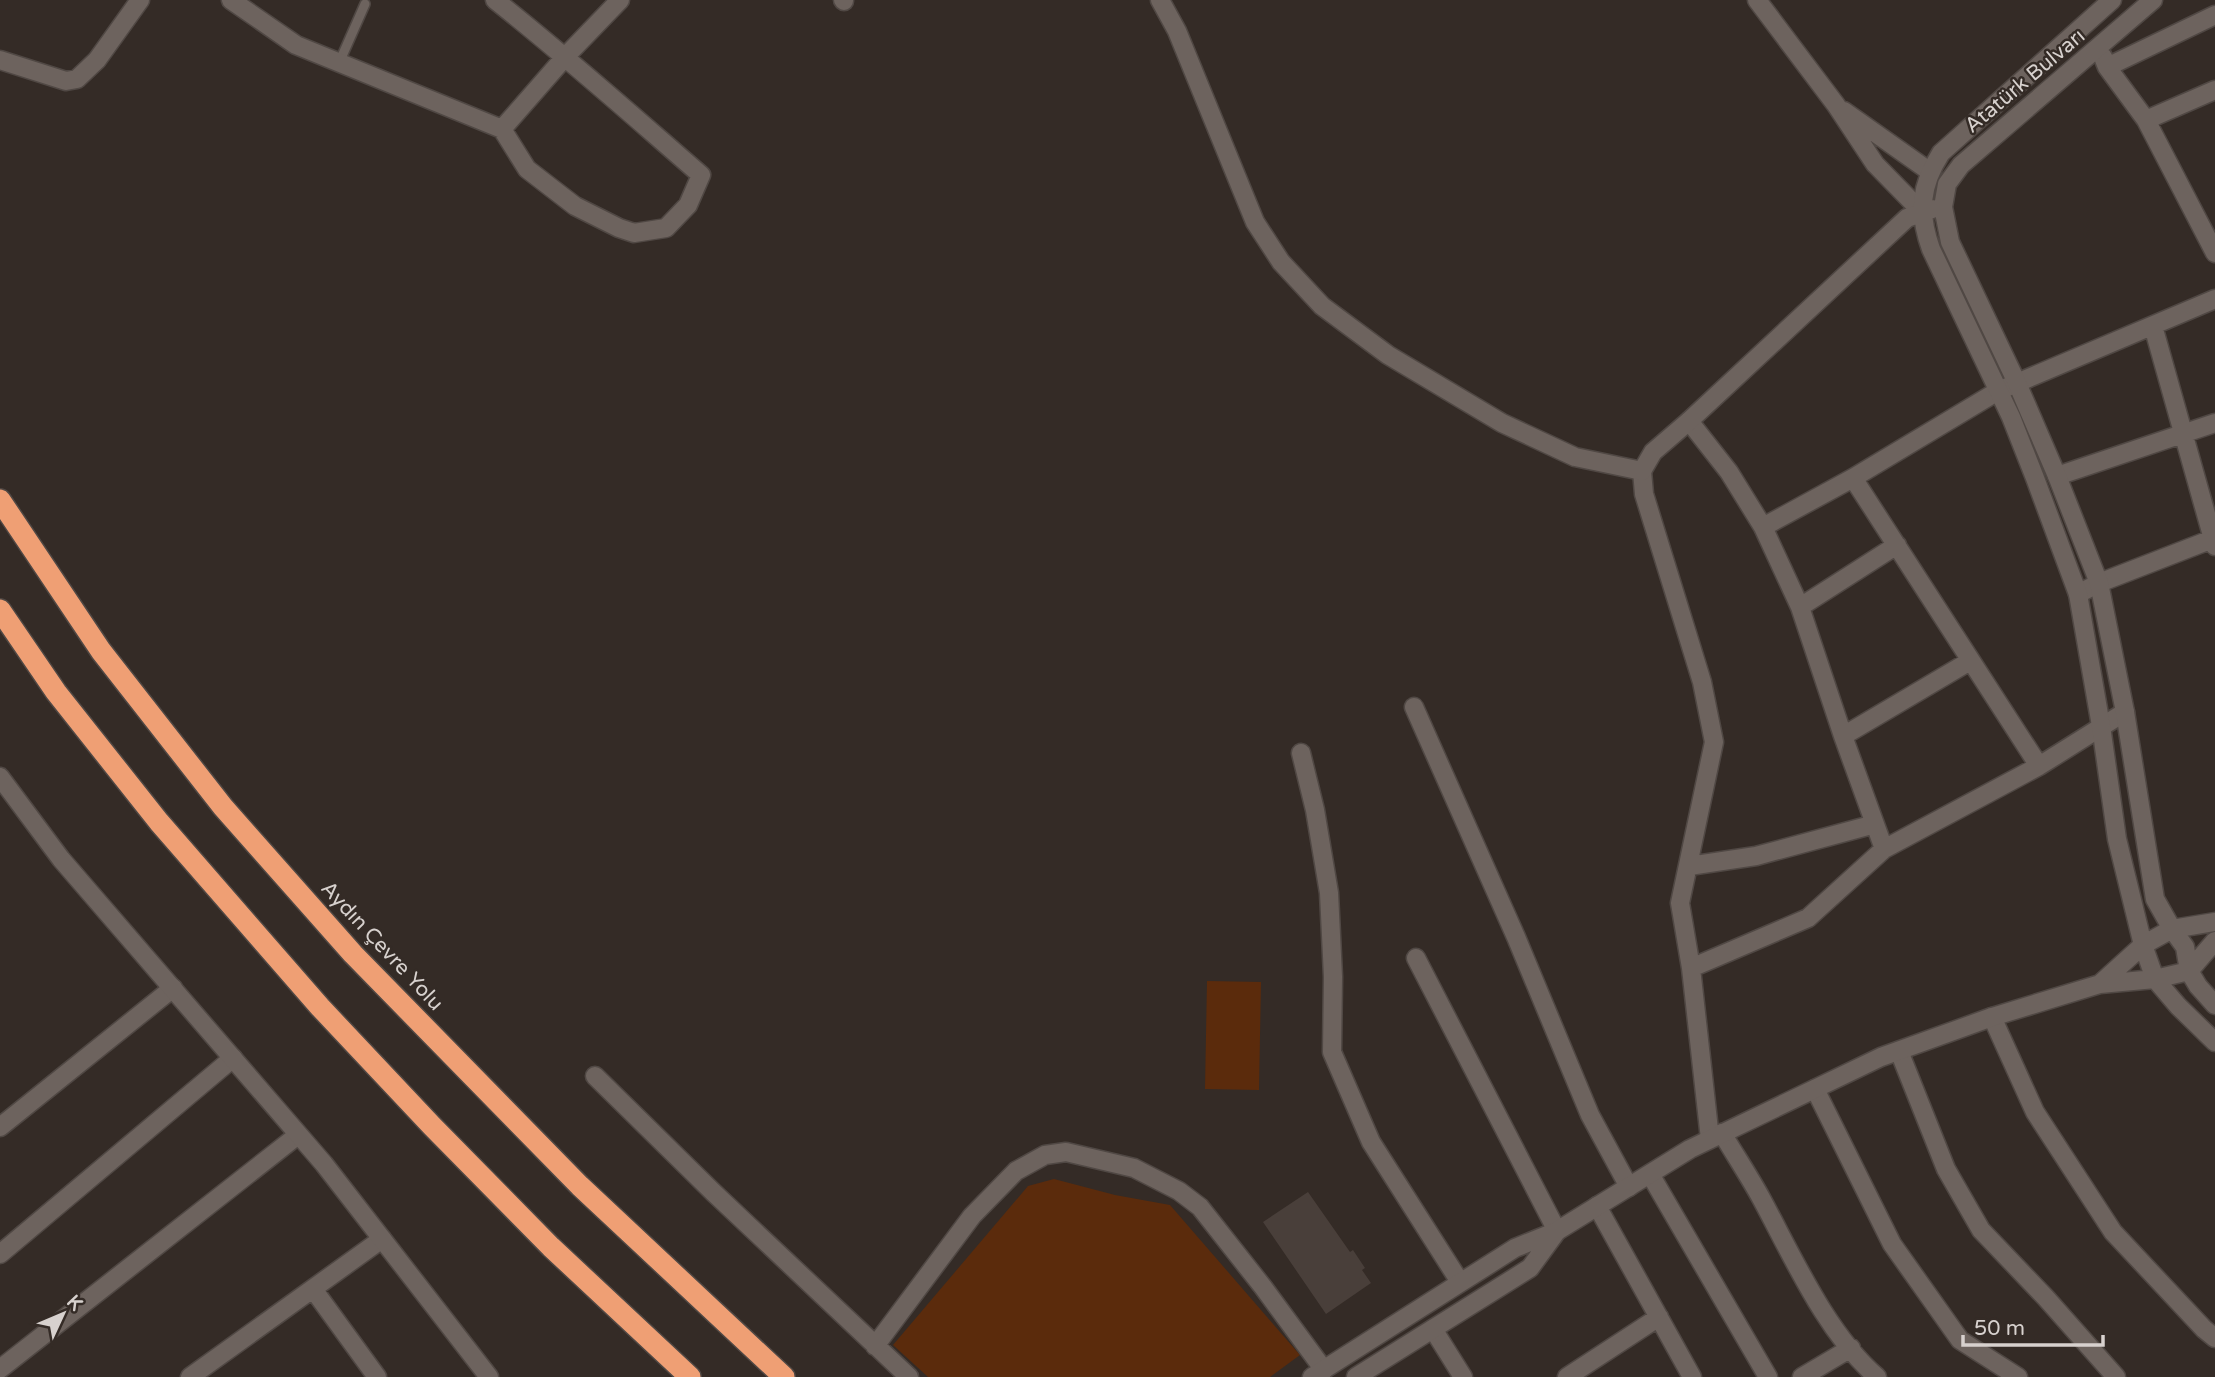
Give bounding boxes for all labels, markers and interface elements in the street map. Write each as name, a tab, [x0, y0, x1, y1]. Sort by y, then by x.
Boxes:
street label: Atatürk Bulvarı	[1960, 24, 2090, 138]
street label: Aydın Çevre Yolu	[316, 876, 448, 1016]
north arrow	[28, 1279, 98, 1349]
text: K	[62, 1291, 87, 1315]
scale bar	[1963, 1304, 2103, 1348]
text: 50 m	[1974, 1316, 2025, 1341]

